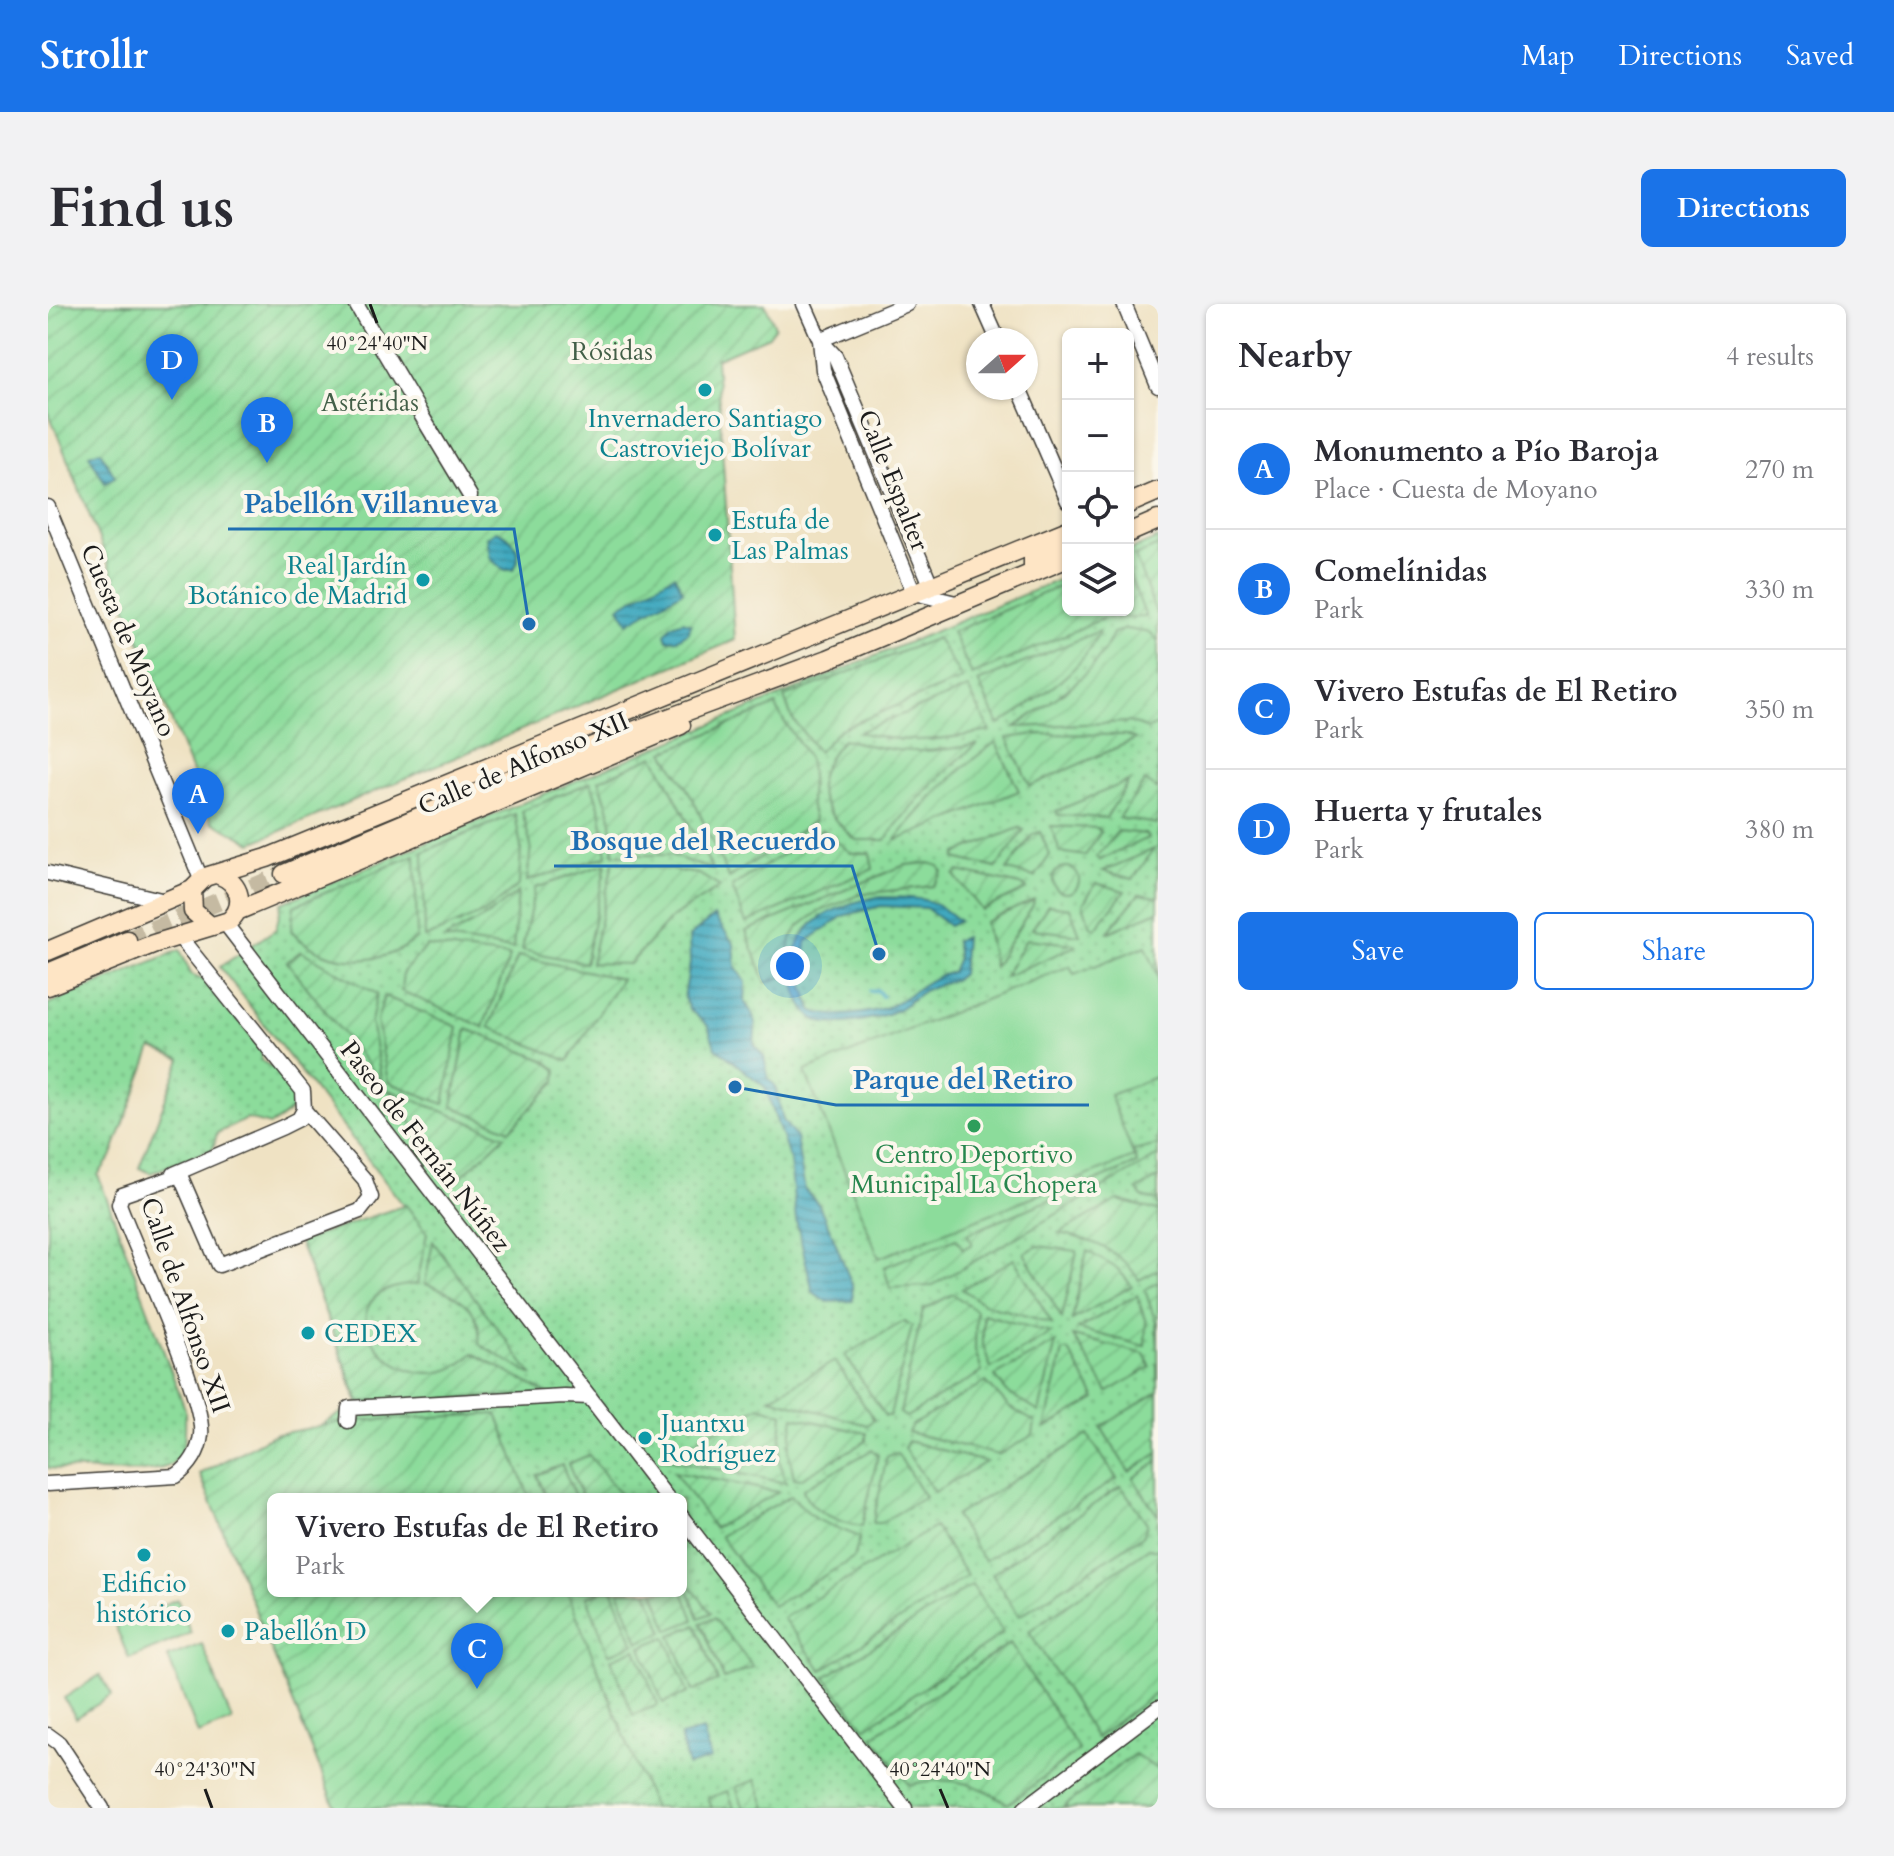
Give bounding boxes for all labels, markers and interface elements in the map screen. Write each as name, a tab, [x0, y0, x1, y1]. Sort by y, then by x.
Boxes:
text: Strollr	[40, 30, 148, 82]
text: Map	[1521, 37, 1575, 75]
text: Directions	[1619, 37, 1742, 75]
text: Saved	[1786, 37, 1854, 75]
button: Directions	[1641, 169, 1846, 247]
text: Find us	[48, 171, 234, 246]
north arrow	[966, 328, 1038, 400]
map controls	[1062, 328, 1134, 616]
button: +	[1062, 328, 1134, 400]
text: 40°24'40"N	[326, 330, 428, 357]
text: Nearby	[1238, 333, 1353, 379]
pin: D	[146, 334, 198, 400]
park label: Rósidas	[571, 334, 653, 369]
text: 4 results	[1726, 339, 1814, 374]
marker: Invernadero Santiago Castroviejo Bolívar	[696, 381, 714, 399]
park label: Astéridas	[321, 385, 419, 420]
pin: B	[241, 397, 293, 463]
button: −	[1062, 400, 1134, 472]
place label: Invernadero Santiago Castroviejo Bolívar	[588, 401, 822, 466]
street label: Calle Espalter	[849, 405, 938, 556]
text: Monumento a Pío Baroja	[1314, 431, 1659, 472]
text: A	[1254, 452, 1274, 487]
text: 270 m	[1745, 452, 1814, 487]
button: locate	[1062, 472, 1134, 544]
text: Place · Cuesta de Moyano	[1314, 472, 1598, 507]
callout: Pabellón Villanueva	[228, 477, 514, 529]
text: Pabellón Villanueva	[244, 485, 498, 523]
place label: Estufa de Las Palmas	[731, 503, 849, 568]
marker: Estufa de Las Palmas	[706, 526, 724, 544]
street label: Cuesta de Moyano	[72, 539, 185, 742]
button: layers	[1062, 544, 1134, 616]
place label: Real Jardín Botánico de Madrid	[188, 548, 407, 613]
text: Comelínidas	[1314, 551, 1487, 592]
marker: Real Jardín Botánico de Madrid	[414, 571, 432, 589]
text: B	[1255, 572, 1273, 607]
text: 330 m	[1745, 572, 1814, 607]
text: Park	[1314, 592, 1364, 627]
text: Vivero Estufas de El Retiro	[1314, 671, 1677, 712]
text: C	[1254, 692, 1274, 727]
text: 350 m	[1745, 692, 1814, 727]
street label: Calle de Alfonso XII	[413, 703, 634, 824]
text: Park	[1314, 712, 1364, 747]
pin: A	[172, 768, 224, 834]
text: Huerta y frutales	[1314, 791, 1542, 832]
text: D	[1253, 812, 1275, 847]
text: 380 m	[1745, 812, 1814, 847]
callout: Bosque del Recuerdo	[554, 814, 852, 866]
text: Bosque del Recuerdo	[570, 822, 836, 860]
text: Park	[1314, 832, 1364, 867]
button: Save	[1238, 912, 1518, 990]
button: Share	[1534, 912, 1814, 990]
your location	[770, 946, 810, 986]
street label: Paseo de Fernán Núñez	[332, 1033, 519, 1260]
callout: Parque del Retiro	[836, 1053, 1089, 1105]
text: Parque del Retiro	[853, 1061, 1073, 1099]
marker: Centro Deportivo Municipal La Chopera	[965, 1117, 983, 1135]
place label: Centro Deportivo Municipal La Chopera	[850, 1137, 1098, 1202]
street label: Calle de Alfonso XII	[132, 1193, 239, 1417]
place label: CEDEX	[324, 1316, 418, 1351]
marker: CEDEX	[299, 1324, 317, 1342]
place label: Juantxu Rodríguez	[657, 1406, 776, 1471]
marker: Juantxu Rodríguez	[636, 1429, 654, 1447]
popup	[267, 1493, 687, 1597]
text: Vivero Estufas de El Retiro	[295, 1507, 659, 1548]
marker: Edificio histórico	[135, 1546, 153, 1564]
text: Park	[295, 1548, 345, 1583]
place label: Edificio histórico	[96, 1566, 192, 1631]
place label: Pabellón D	[244, 1614, 367, 1649]
marker: Pabellón D	[219, 1622, 237, 1640]
pin: C	[451, 1623, 503, 1689]
text: 40°24'30"N	[154, 1756, 256, 1783]
text: 40°24'40"N	[889, 1756, 991, 1783]

